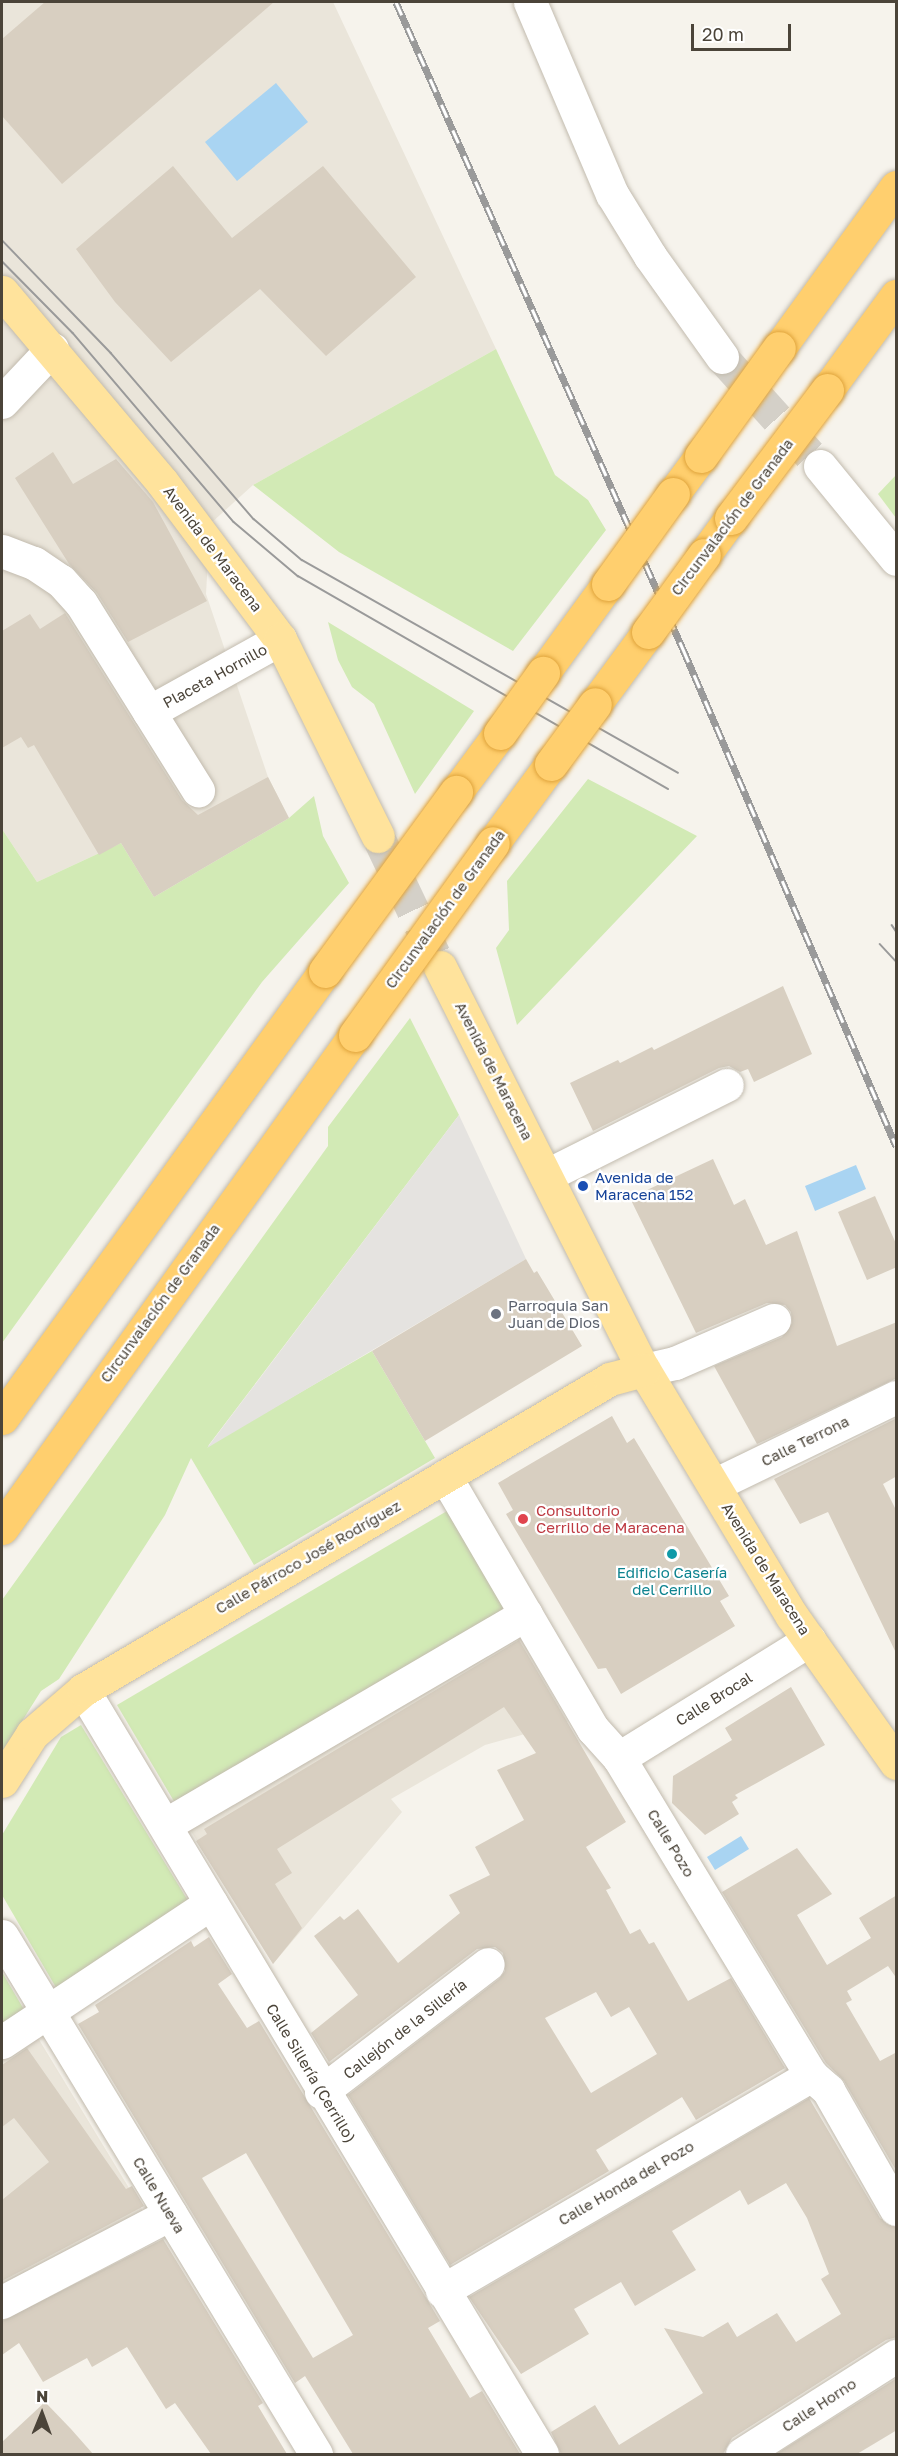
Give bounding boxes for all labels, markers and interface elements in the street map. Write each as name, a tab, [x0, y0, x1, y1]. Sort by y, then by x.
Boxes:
scale bar	[694, 12, 794, 50]
text: 20 m	[702, 23, 744, 45]
street label: Circunvalación de Granada	[667, 435, 797, 599]
street label: Avenida de Maracena	[160, 483, 266, 615]
street label: Placeta Hornillo	[160, 640, 270, 712]
street label: Circunvalación de Granada	[381, 826, 509, 992]
street label: Avenida de Maracena	[451, 999, 537, 1143]
place label: Avenida de Maracena 152	[595, 1168, 694, 1203]
marker: Avenida de Maracena 152	[576, 1179, 590, 1193]
street label: Circunvalación de Granada	[96, 1220, 224, 1386]
place label: Parroquia San Juan de Dios	[508, 1296, 609, 1331]
marker: Parroquia San Juan de Dios	[489, 1307, 503, 1321]
street label: Calle Terrona	[758, 1412, 852, 1470]
street label: Calle Párroco José Rodríguez	[212, 1497, 404, 1617]
street label: Avenida de Maracena	[718, 1500, 814, 1638]
place label: Consultorio Cerrillo de Maracena	[536, 1501, 685, 1536]
marker: Consultorio Cerrillo de Maracena	[514, 1510, 532, 1528]
marker: Edificio Casería del Cerrillo	[665, 1547, 679, 1561]
place label: Edificio Casería del Cerrillo	[617, 1563, 727, 1598]
street label: Calle Brocal	[672, 1668, 756, 1730]
street label: Calle Pozo	[644, 1806, 698, 1880]
street label: Callejón de la Sillería	[340, 1975, 470, 2083]
street label: Calle Sillería (Cerrillo)	[262, 2000, 360, 2146]
street label: Calle Honda del Pozo	[555, 2137, 697, 2229]
street label: Calle Nueva	[129, 2154, 189, 2236]
street label: Calle Horno	[778, 2374, 860, 2436]
north arrow	[12, 2384, 72, 2444]
text: N	[36, 2386, 49, 2406]

